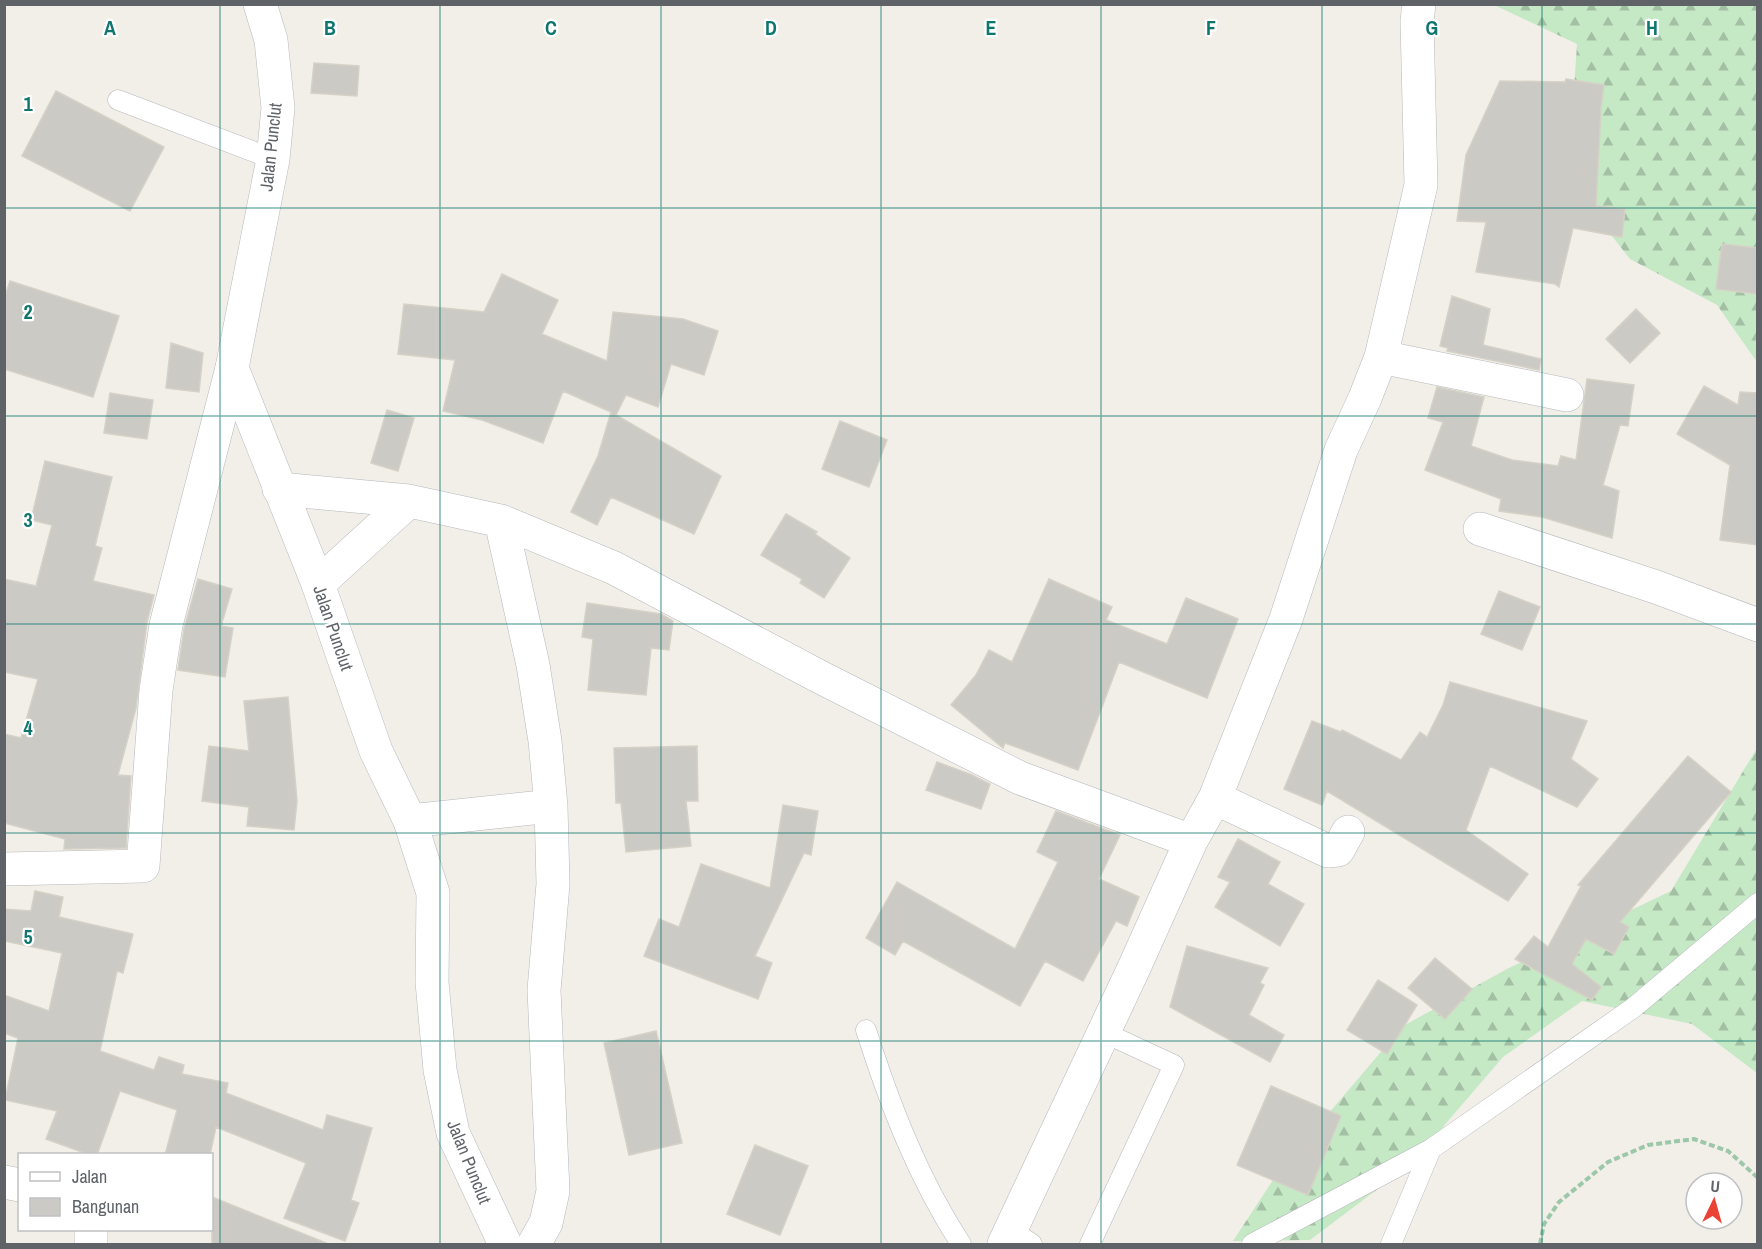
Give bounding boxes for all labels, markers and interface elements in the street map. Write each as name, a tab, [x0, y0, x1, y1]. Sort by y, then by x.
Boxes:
text: A	[104, 14, 116, 41]
text: B	[324, 14, 336, 41]
text: C	[545, 14, 557, 41]
text: D	[765, 14, 777, 41]
text: E	[986, 14, 997, 41]
text: F	[1206, 14, 1216, 41]
text: G	[1426, 14, 1438, 41]
text: H	[1646, 14, 1658, 41]
text: 1	[23, 90, 33, 117]
street label: Jalan Punclut	[253, 102, 288, 192]
text: 2	[23, 298, 33, 325]
text: 3	[23, 506, 33, 533]
street label: Jalan Punclut	[307, 582, 360, 674]
text: 4	[23, 714, 33, 741]
text: 5	[23, 923, 33, 950]
street label: Jalan Punclut	[441, 1116, 498, 1208]
legend	[18, 1153, 213, 1231]
text: Jalan	[72, 1164, 107, 1189]
north arrow	[1684, 1171, 1744, 1231]
text: U	[1710, 1175, 1721, 1197]
text: Bangunan	[72, 1194, 139, 1219]

